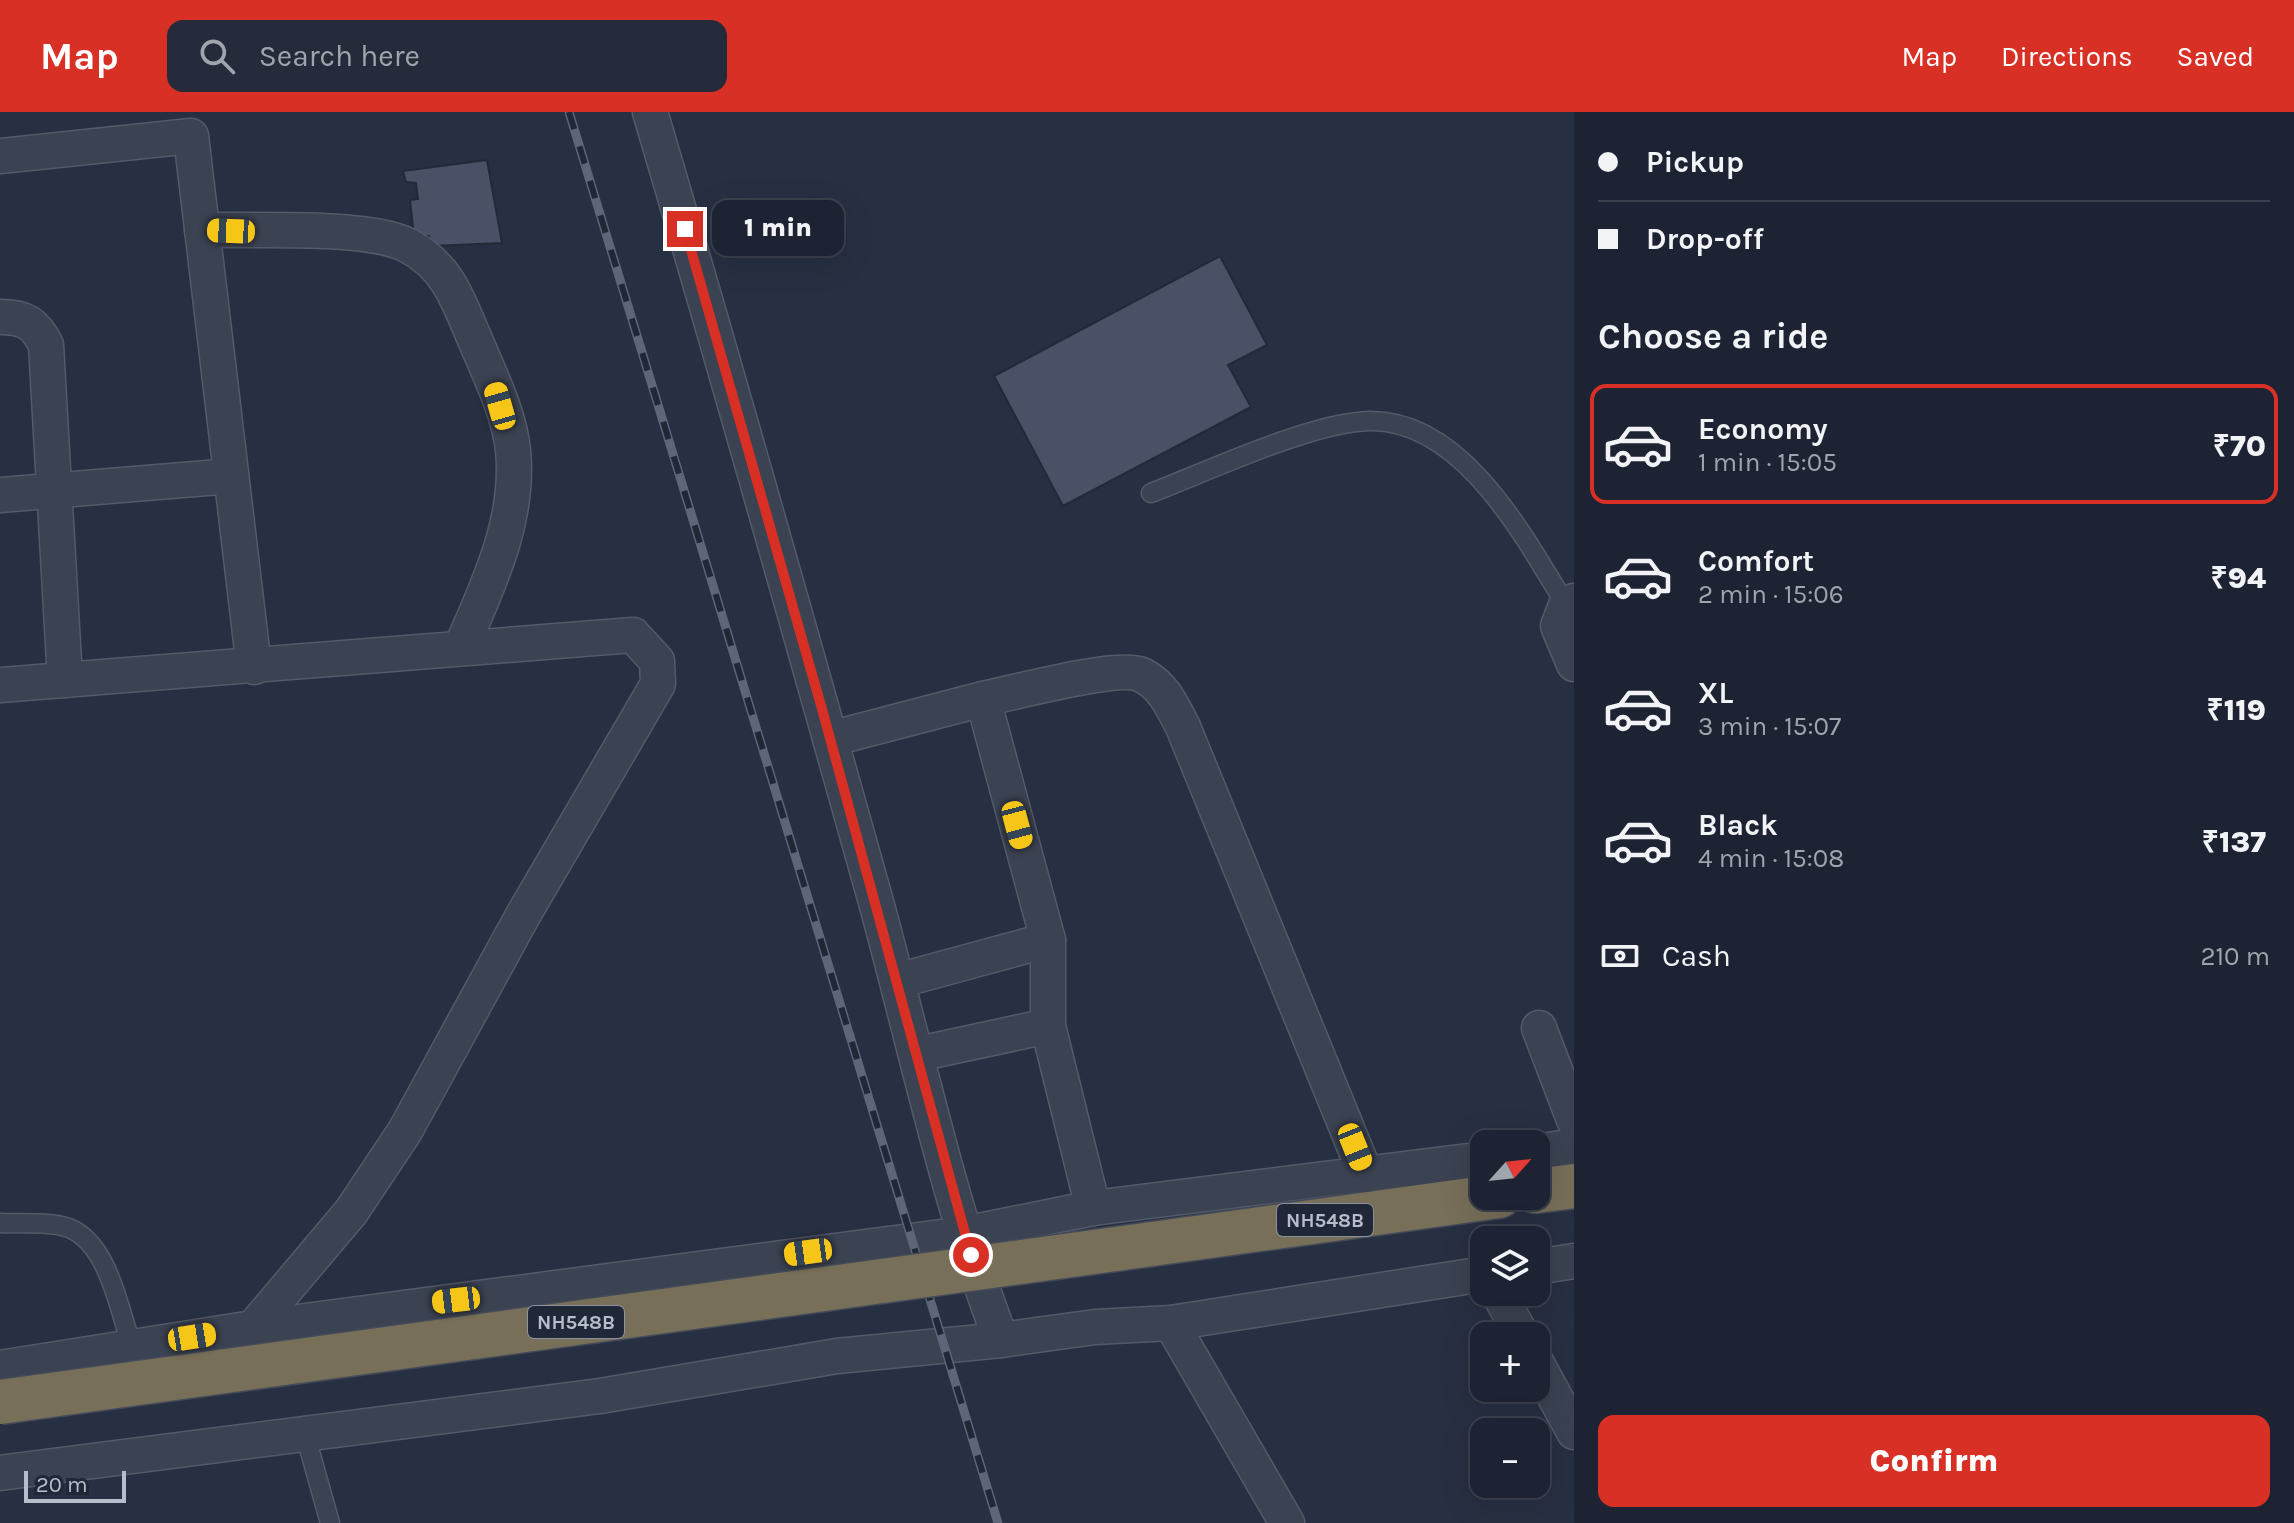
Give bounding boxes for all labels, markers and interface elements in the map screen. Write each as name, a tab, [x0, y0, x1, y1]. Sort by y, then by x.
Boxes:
search box	[167, 20, 727, 92]
text: Map	[40, 34, 119, 79]
icon: search	[195, 34, 239, 78]
text: Search here	[259, 38, 420, 74]
text: Map	[1902, 40, 1957, 73]
text: Directions	[2001, 40, 2133, 73]
text: Saved	[2177, 40, 2254, 73]
text: Pickup	[1646, 144, 1744, 180]
callout: 1 min	[713, 201, 845, 257]
route end	[667, 211, 703, 247]
text: 1 min	[744, 212, 812, 243]
car	[207, 218, 255, 244]
text: Drop-off	[1646, 221, 1764, 257]
text: Choose a ride	[1598, 315, 1828, 357]
car	[482, 380, 518, 432]
icon: car	[1602, 408, 1674, 480]
text: Economy	[1698, 411, 1828, 447]
text: ₹70	[2213, 428, 2266, 464]
text: 1 min · 15:05	[1698, 447, 1837, 478]
icon: car	[1602, 540, 1674, 612]
text: Comfort	[1698, 543, 1814, 579]
text: ₹94	[2211, 560, 2266, 596]
text: 2 min · 15:06	[1698, 579, 1844, 610]
icon: car	[1602, 672, 1674, 744]
text: XL	[1698, 675, 1733, 711]
text: ₹119	[2207, 692, 2266, 728]
text: 3 min · 15:07	[1698, 711, 1841, 742]
car	[999, 799, 1035, 851]
icon: car	[1602, 804, 1674, 876]
text: Black	[1698, 807, 1778, 843]
text: ₹137	[2202, 824, 2266, 860]
text: 4 min · 15:08	[1698, 843, 1844, 874]
icon: cash	[1598, 934, 1642, 978]
text: Cash	[1662, 938, 1731, 974]
text: 210 m	[2200, 941, 2270, 972]
car	[1335, 1120, 1375, 1174]
north arrow	[1470, 1130, 1550, 1210]
map controls	[1470, 1130, 1550, 1498]
road number: NH548B	[1277, 1204, 1373, 1236]
button: layers	[1470, 1226, 1550, 1306]
car	[783, 1237, 833, 1267]
route start	[953, 1237, 989, 1273]
car	[431, 1285, 481, 1315]
road number: NH548B	[528, 1306, 624, 1338]
car	[166, 1321, 218, 1353]
button: +	[1470, 1322, 1550, 1402]
button: Confirm	[1598, 1415, 2270, 1507]
button: −	[1470, 1418, 1550, 1498]
scale bar	[24, 1467, 126, 1503]
text: 20 m	[36, 1472, 88, 1498]

